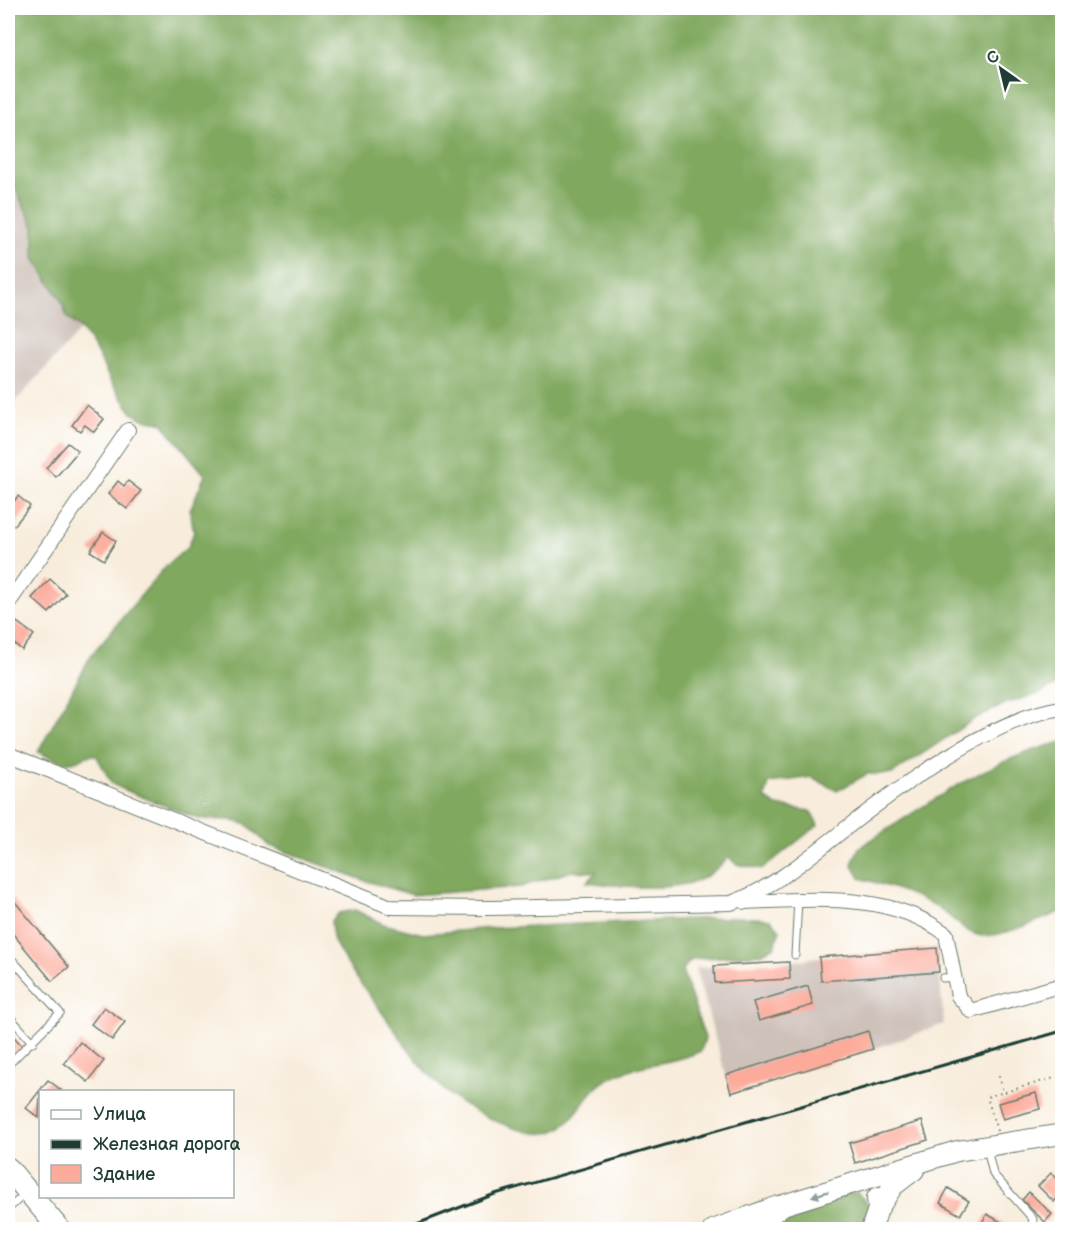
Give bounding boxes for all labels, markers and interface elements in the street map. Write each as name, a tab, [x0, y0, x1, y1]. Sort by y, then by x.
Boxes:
north arrow	[971, 39, 1031, 99]
text: С	[984, 47, 1003, 69]
legend	[39, 1090, 234, 1198]
text: Улица	[93, 1104, 147, 1125]
text: Железная дорога	[93, 1134, 241, 1155]
text: Здание	[93, 1164, 155, 1185]
one-way arrow	[811, 1190, 829, 1199]

